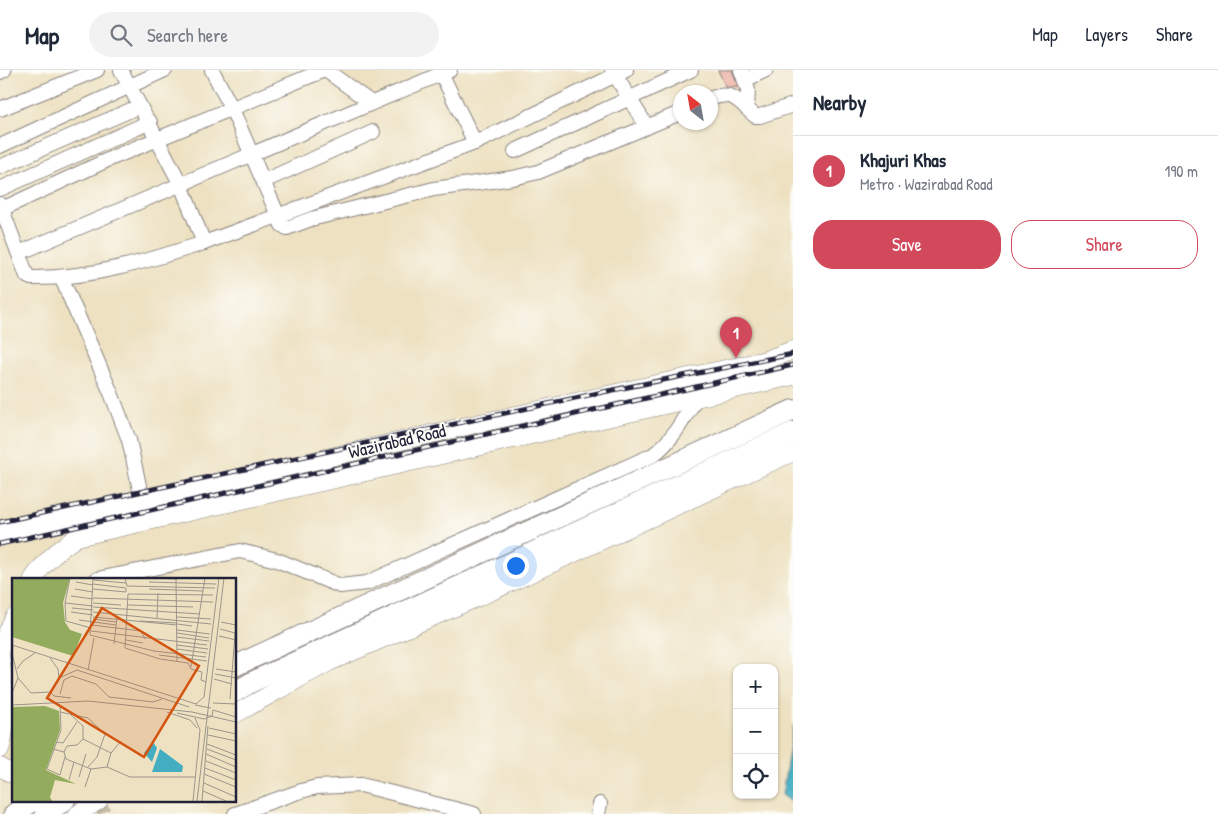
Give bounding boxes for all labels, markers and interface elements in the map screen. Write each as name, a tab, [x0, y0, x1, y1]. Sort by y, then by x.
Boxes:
search box	[89, 12, 439, 57]
text: Map	[25, 19, 59, 51]
icon: search	[107, 21, 135, 49]
text: Search here	[147, 22, 228, 48]
text: Map	[1032, 22, 1058, 47]
text: Layers	[1086, 22, 1128, 47]
text: Share	[1156, 22, 1193, 47]
north arrow	[673, 85, 718, 130]
text: Nearby	[813, 88, 866, 117]
text: Khajuri Khas	[860, 147, 946, 173]
text: 1	[826, 160, 832, 182]
text: 190 m	[1165, 160, 1198, 182]
text: Metro · Wazirabad Road	[860, 173, 993, 195]
button: Save	[813, 220, 1001, 269]
button: Share	[1011, 220, 1198, 269]
pin: 1	[720, 317, 752, 358]
street label: Wazirabad Road	[346, 418, 448, 464]
your location	[503, 553, 529, 579]
inset map	[12, 578, 236, 802]
map controls	[733, 664, 778, 799]
button: +	[733, 664, 778, 709]
button: −	[733, 709, 778, 754]
button: locate	[733, 754, 778, 799]

